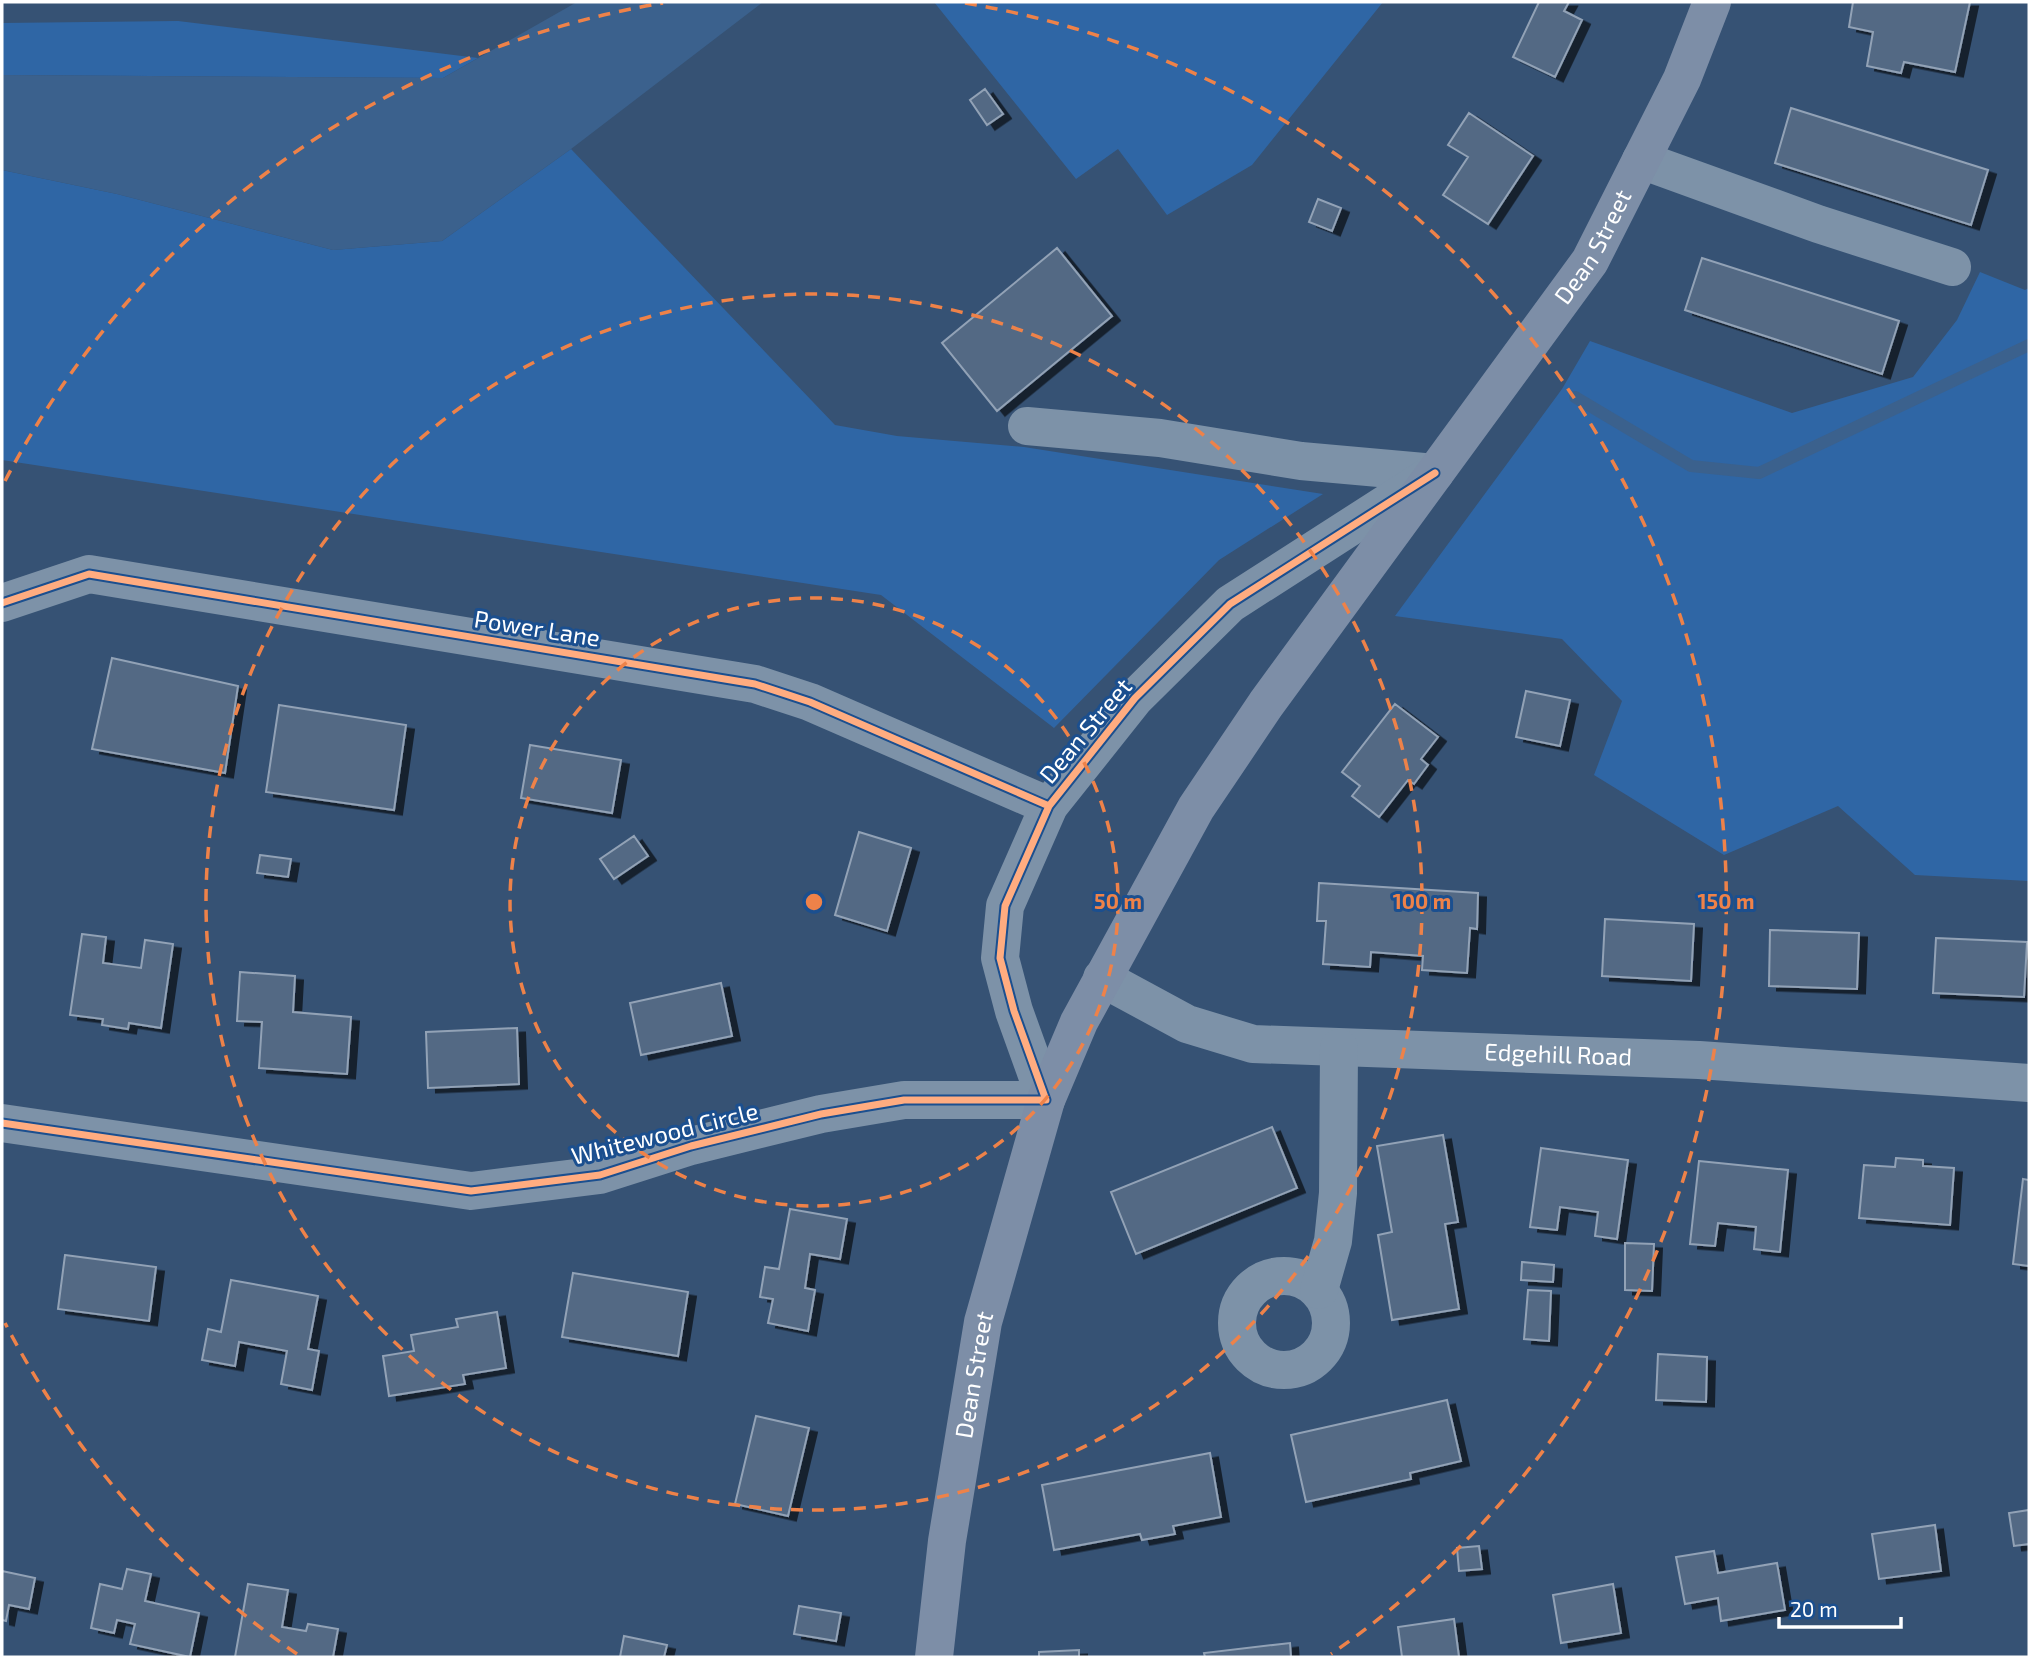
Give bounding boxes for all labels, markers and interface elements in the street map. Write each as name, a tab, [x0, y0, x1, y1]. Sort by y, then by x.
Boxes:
street label: Dean Street	[1547, 184, 1637, 309]
street label: Power Lane	[472, 603, 602, 652]
street label: Dean Street	[1033, 672, 1137, 788]
text: 50 m	[1094, 888, 1142, 913]
text: 100 m	[1393, 888, 1451, 913]
text: 150 m	[1698, 888, 1754, 913]
centre of rings	[802, 890, 826, 914]
street label: Edgehill Road	[1484, 1036, 1633, 1071]
street label: Whitewood Circle	[568, 1095, 761, 1170]
street label: Dean Street	[948, 1308, 998, 1440]
scale bar	[1779, 1586, 1902, 1630]
text: 20 m	[1790, 1596, 1838, 1621]

